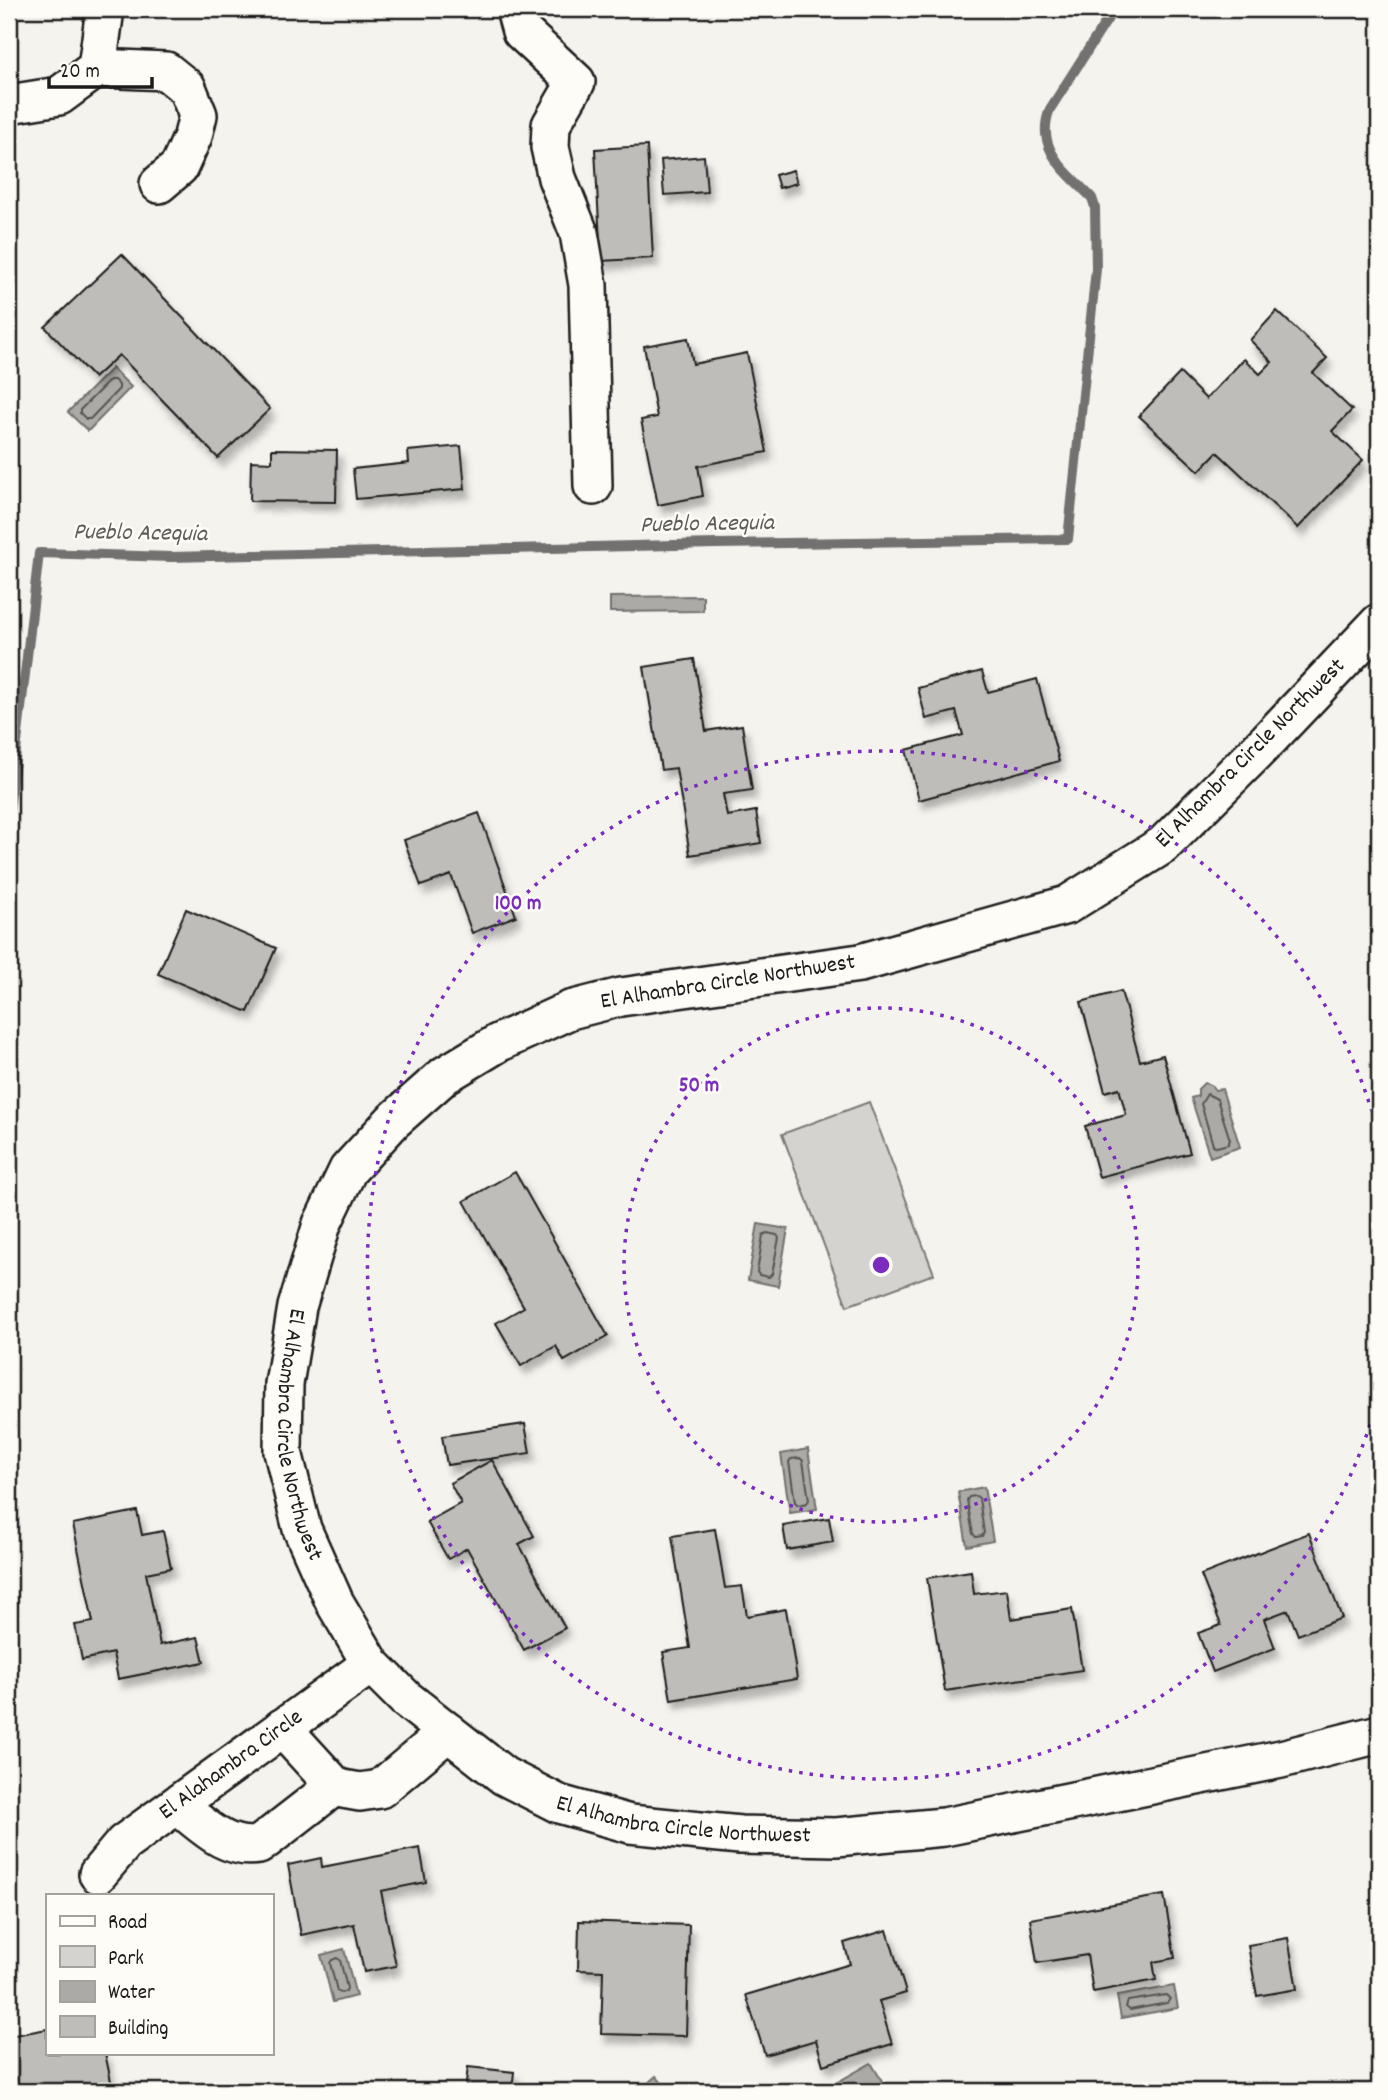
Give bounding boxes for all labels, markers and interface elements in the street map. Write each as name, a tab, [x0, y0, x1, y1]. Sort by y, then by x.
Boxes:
scale bar	[49, 46, 152, 90]
text: 20 m	[60, 58, 100, 88]
water label: Pueblo Acequia	[640, 507, 776, 543]
water label: Pueblo Acequia	[73, 516, 209, 552]
street label: El Alhambra Circle Northwest	[1148, 651, 1354, 857]
text: 100 m	[495, 890, 541, 920]
street label: El Alhambra Circle Northwest	[598, 947, 858, 1019]
text: 50 m	[679, 1072, 719, 1102]
centre of rings	[869, 1253, 893, 1277]
street label: El Alhambra Circle Northwest	[267, 1306, 331, 1567]
street label: El Alahambra Circle	[152, 1702, 310, 1829]
street label: El Alhambra Circle Northwest	[552, 1787, 811, 1853]
legend	[46, 1894, 273, 2054]
text: Road	[108, 1909, 147, 1939]
text: Park	[108, 1945, 144, 1975]
text: Water	[108, 1979, 155, 2009]
text: Building	[108, 2015, 168, 2045]

